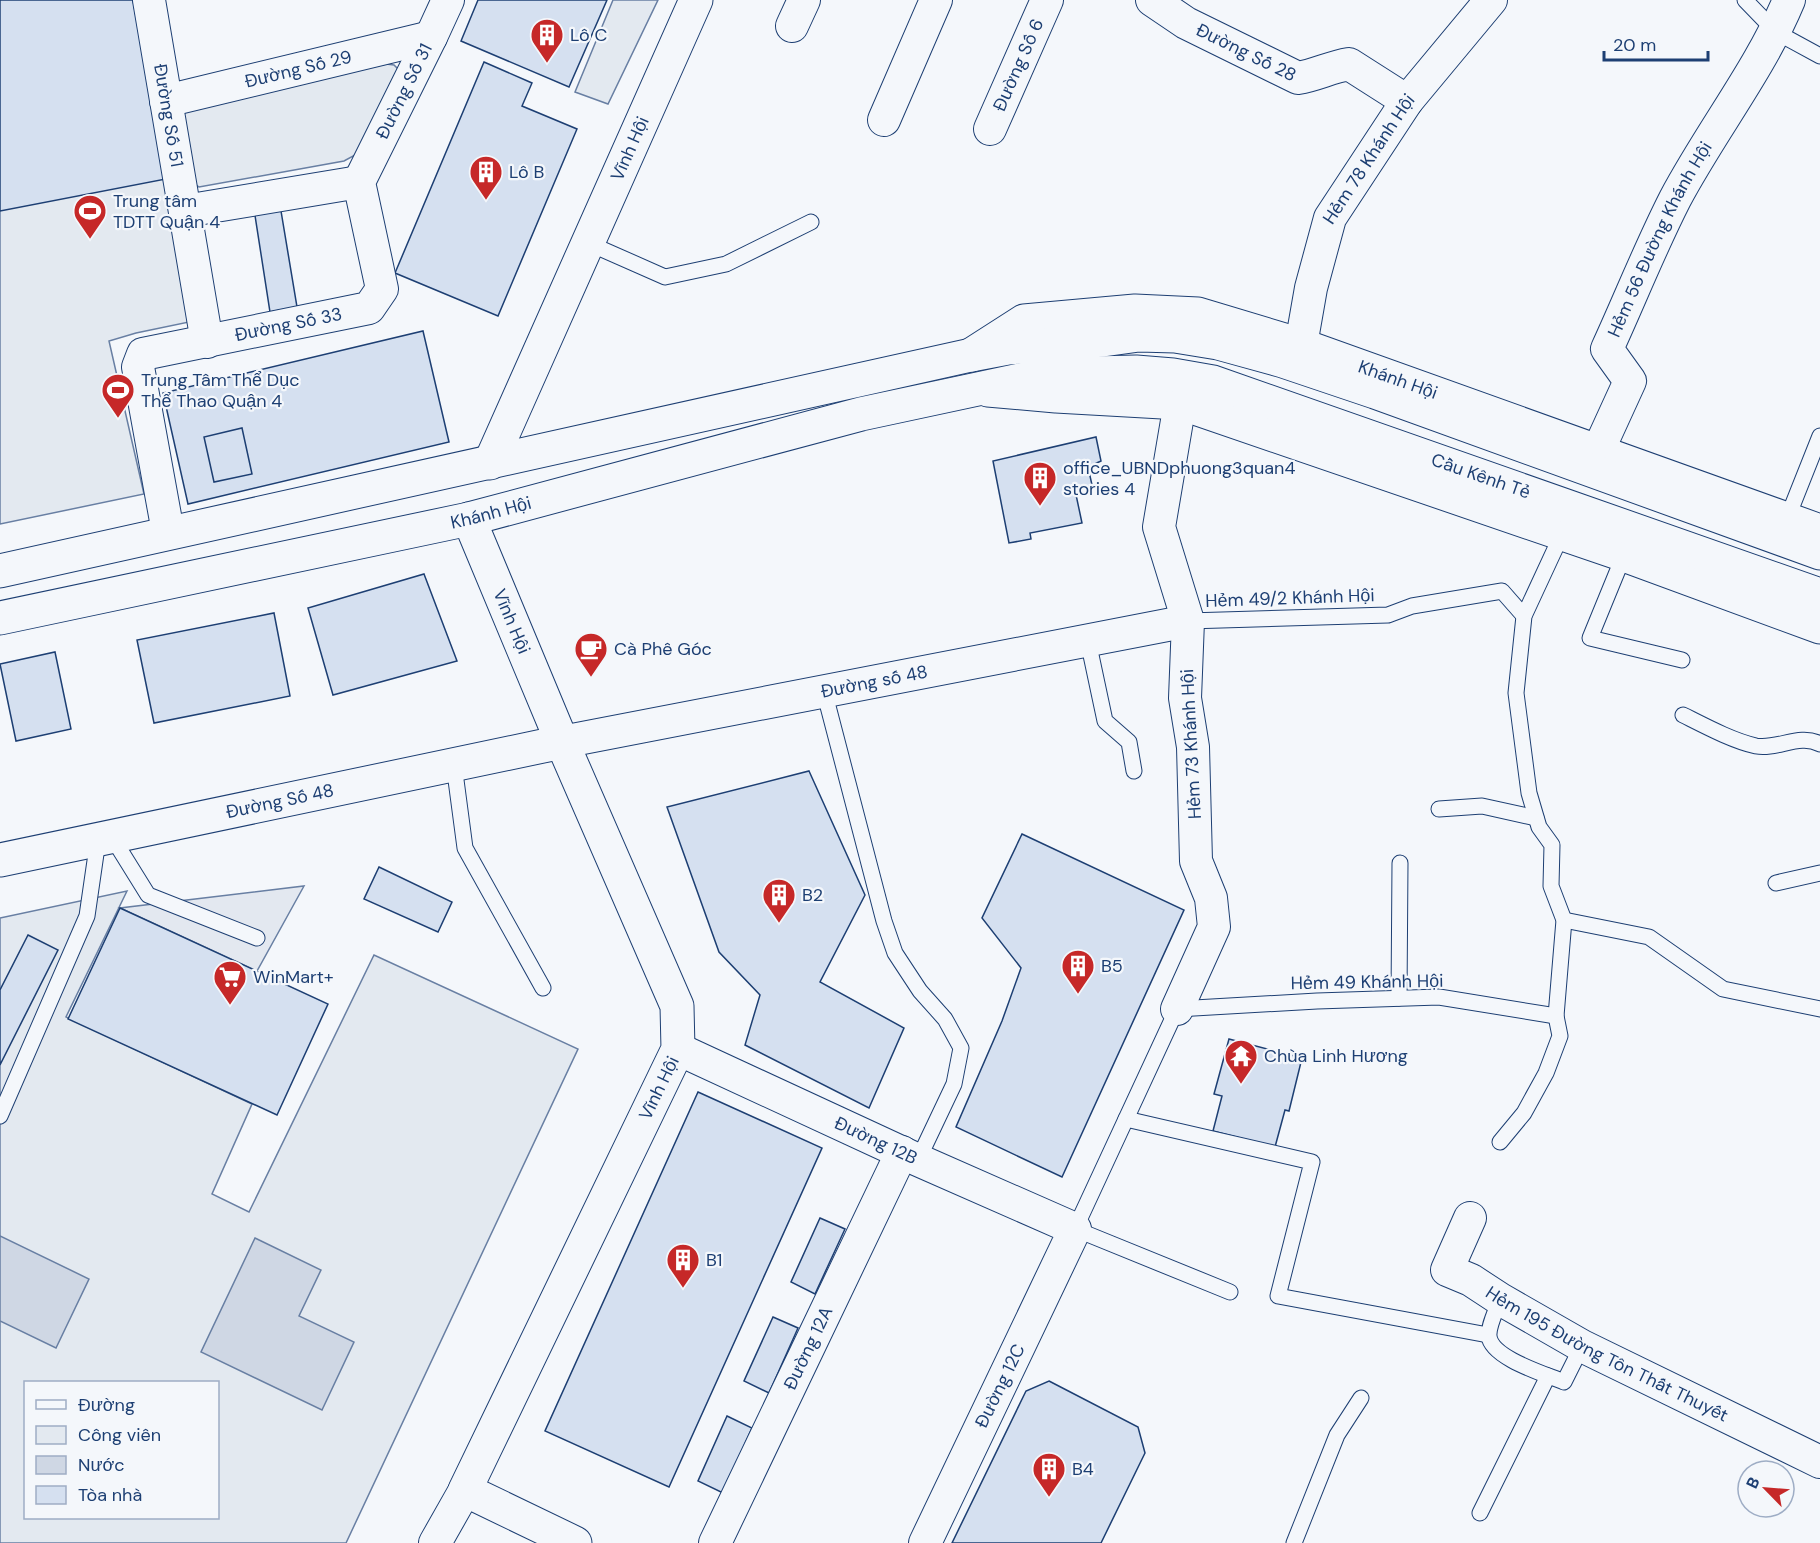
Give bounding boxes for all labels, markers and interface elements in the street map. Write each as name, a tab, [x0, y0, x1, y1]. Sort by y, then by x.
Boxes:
street label: Đường Số 6	[987, 15, 1049, 115]
building icon: Lô C	[529, 17, 565, 64]
street label: Đường Số 28	[1192, 18, 1300, 87]
place label: Lô C	[570, 23, 608, 47]
scale bar	[1604, 24, 1708, 62]
text: 20 m	[1613, 33, 1656, 57]
street label: Đường Số 31	[370, 40, 438, 143]
street label: Đường Số 29	[242, 45, 354, 94]
street label: Đường Số 51	[148, 62, 189, 169]
street label: Hẻm 78 Khánh Hội	[1317, 89, 1420, 229]
street label: Vĩnh Hội	[605, 113, 655, 185]
street label: Hẻm 56 Đường Khánh Hội	[1602, 137, 1718, 341]
building icon: Lô B	[468, 154, 504, 201]
place label: Lô B	[509, 160, 545, 184]
place label: Trung tâm TDTT Quận 4	[113, 189, 220, 234]
sports icon: Trung tâm TDTT Quận 4	[72, 193, 108, 240]
street label: Đường Số 33	[233, 302, 344, 347]
street label: Khánh Hội	[1355, 354, 1441, 405]
place label: Trung Tâm Thể Dục Thể Thao Quận 4	[141, 368, 300, 413]
sports icon: Trung Tâm Thể Dục Thể Thao Quận 4	[100, 372, 136, 419]
street label: Cầu Kênh Tẻ	[1428, 448, 1534, 504]
place label: office_UBNDphuong3quan4 stories 4	[1063, 456, 1295, 501]
building icon: office_UBNDphuong3quan4 stories 4	[1022, 460, 1058, 507]
street label: Khánh Hội	[448, 491, 534, 535]
street label: Hẻm 49/2 Khánh Hội	[1205, 583, 1375, 613]
street label: Vĩnh Hội	[488, 585, 536, 658]
cafe icon: Cà Phê Góc	[573, 631, 609, 678]
place label: Cà Phê Góc	[614, 637, 712, 661]
street label: Đường số 48	[819, 660, 930, 704]
street label: Hẻm 73 Khánh Hội	[1175, 668, 1207, 820]
street label: Đường Số 48	[224, 778, 336, 824]
building icon: B2	[761, 877, 797, 924]
place label: B2	[802, 883, 823, 907]
building icon: B5	[1060, 948, 1096, 995]
place label: B5	[1101, 954, 1123, 978]
supermarket icon: WinMart+	[212, 959, 248, 1006]
place label: WinMart+	[253, 965, 334, 989]
street label: Hẻm 49 Khánh Hội	[1290, 969, 1444, 995]
temple icon: Chùa Linh Hương	[1223, 1038, 1259, 1085]
place label: Chùa Linh Hương	[1264, 1044, 1408, 1068]
street label: Vĩnh Hội	[633, 1052, 685, 1124]
street label: Đường 12B	[831, 1111, 921, 1170]
building icon: B1	[665, 1242, 701, 1289]
place label: B1	[706, 1248, 722, 1272]
street label: Hẻm 195 Đường Tôn Thất Thuyết	[1481, 1281, 1732, 1427]
street label: Đường 12A	[778, 1302, 838, 1394]
street label: Đường 12C	[969, 1340, 1031, 1432]
legend	[24, 1381, 219, 1519]
text: Đường	[78, 1393, 135, 1417]
text: Công viên	[78, 1423, 161, 1447]
building icon: B4	[1031, 1451, 1067, 1498]
text: Nước	[78, 1453, 125, 1477]
place label: B4	[1072, 1457, 1094, 1481]
north arrow	[1736, 1459, 1796, 1519]
text: B	[1741, 1474, 1765, 1492]
text: Tòa nhà	[78, 1483, 142, 1507]

